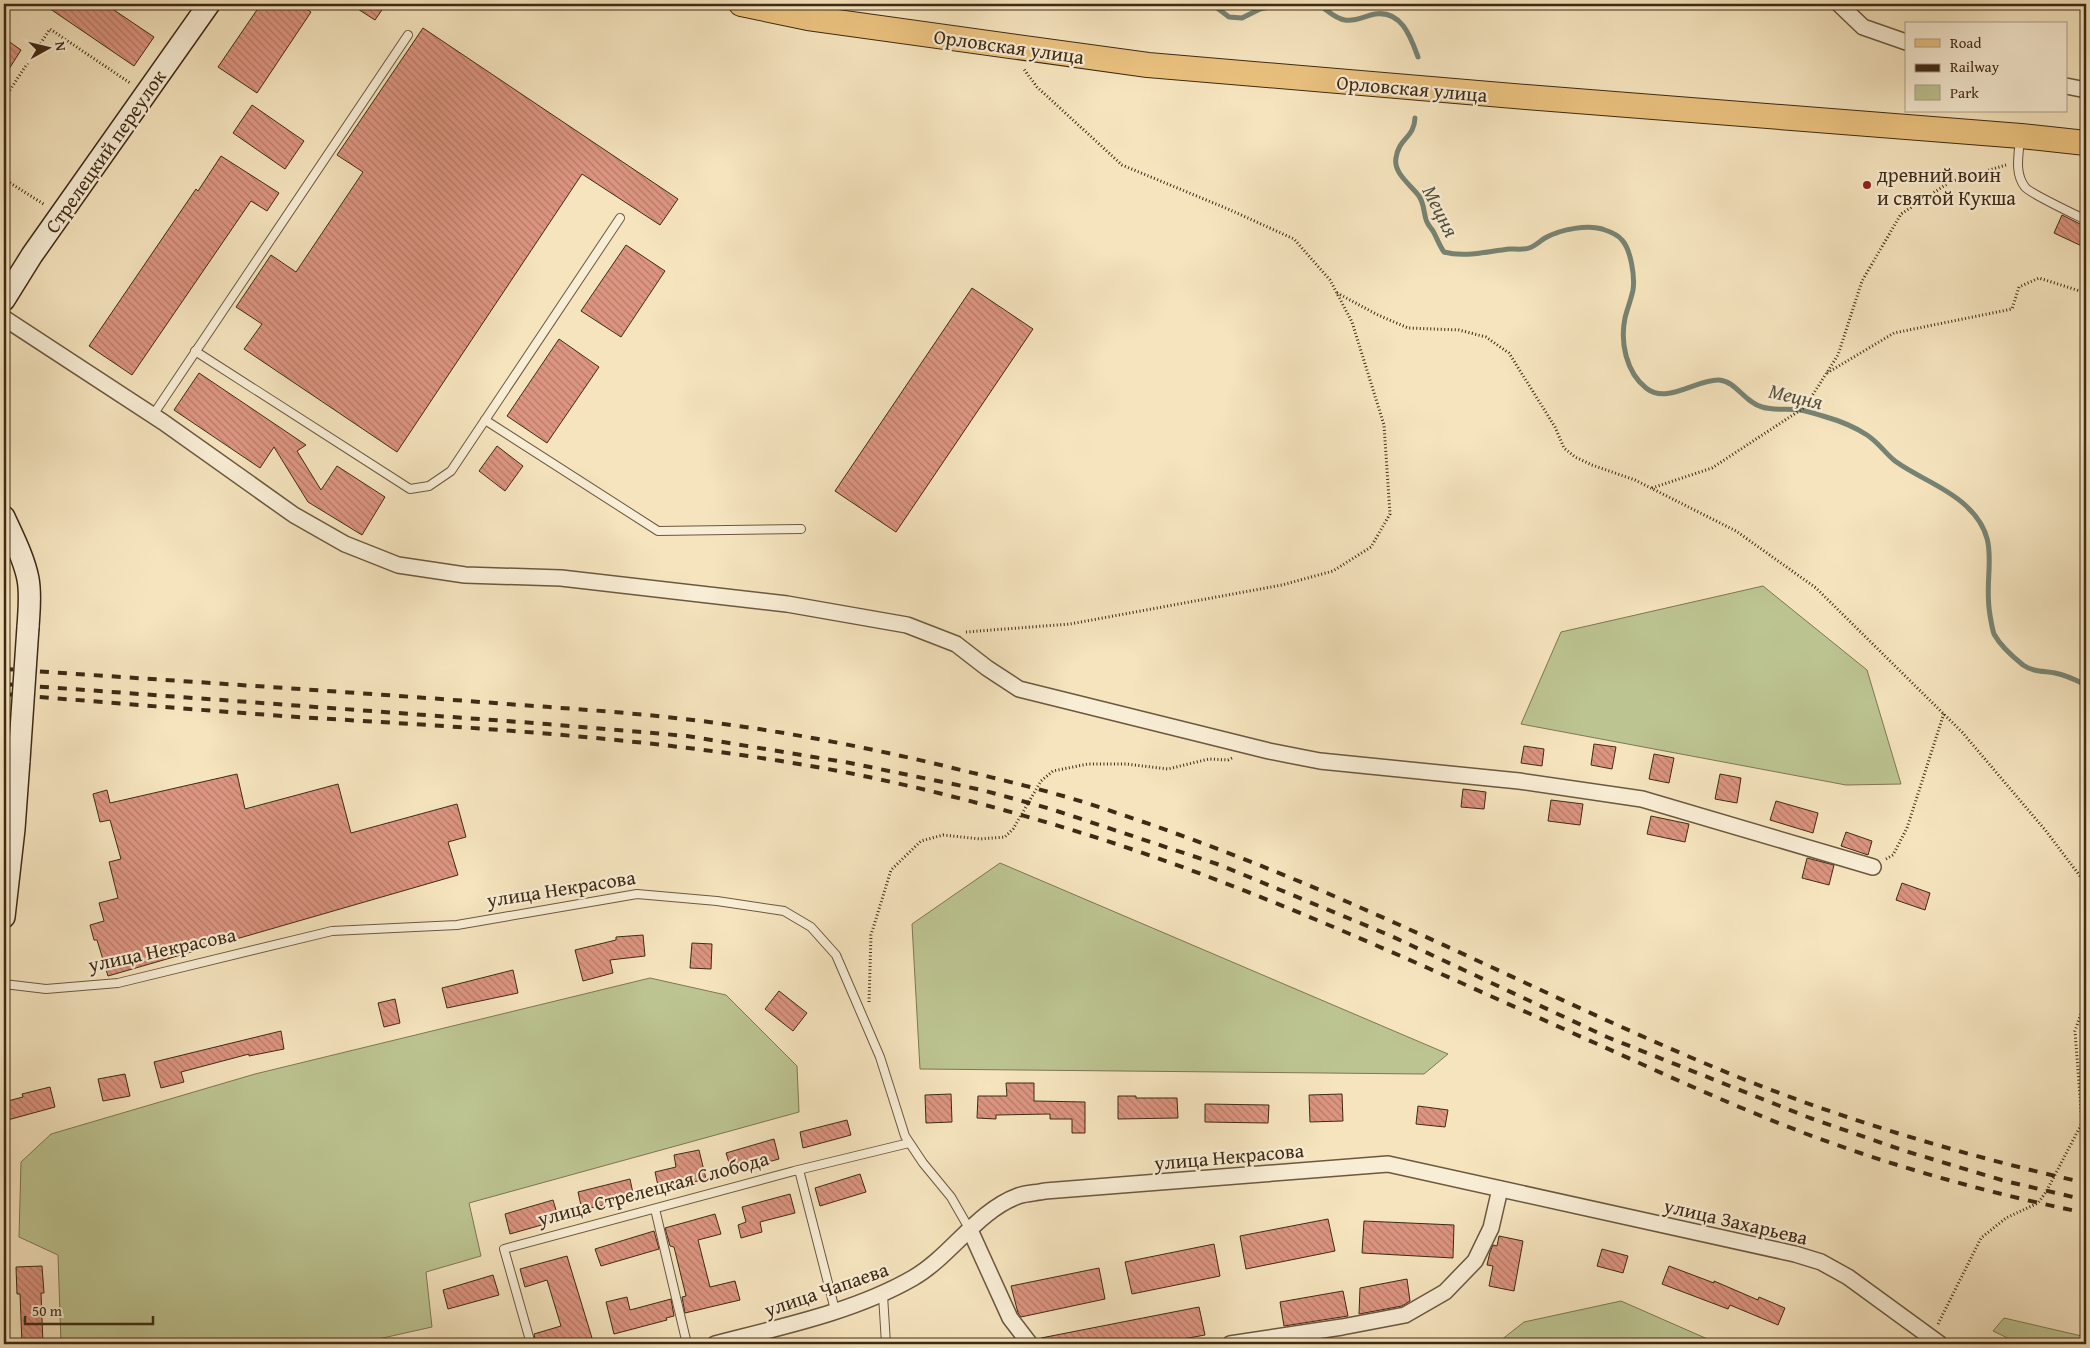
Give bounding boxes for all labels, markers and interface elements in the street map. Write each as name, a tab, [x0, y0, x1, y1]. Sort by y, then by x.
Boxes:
street label: Орловская улица	[932, 21, 1086, 71]
north arrow	[22, 22, 72, 72]
legend	[1905, 22, 2068, 112]
text: Road	[1950, 32, 1981, 53]
text: N	[50, 40, 72, 53]
text: Railway	[1950, 56, 2000, 77]
street label: Стрелецкий переулок	[38, 63, 173, 239]
street label: Орловская улица	[1335, 67, 1489, 109]
text: Park	[1950, 82, 1979, 103]
place label: древний воин и святой Кукша	[1877, 160, 2016, 212]
water label: Мецня	[1415, 179, 1467, 243]
marker: древний воин и святой Кукша	[1861, 179, 1873, 191]
water label: Мецня	[1766, 375, 1826, 417]
street label: улица Некрасова	[484, 862, 638, 914]
street label: улица Некрасова	[85, 919, 239, 979]
street label: улица Некрасова	[1152, 1135, 1306, 1177]
street label: улица Стрелецкая Слобода	[533, 1143, 772, 1233]
street label: улица Захарьева	[1660, 1190, 1811, 1252]
street label: улица Чапаева	[759, 1254, 892, 1324]
scale bar	[25, 1293, 152, 1325]
text: 50 m	[32, 1300, 63, 1321]

